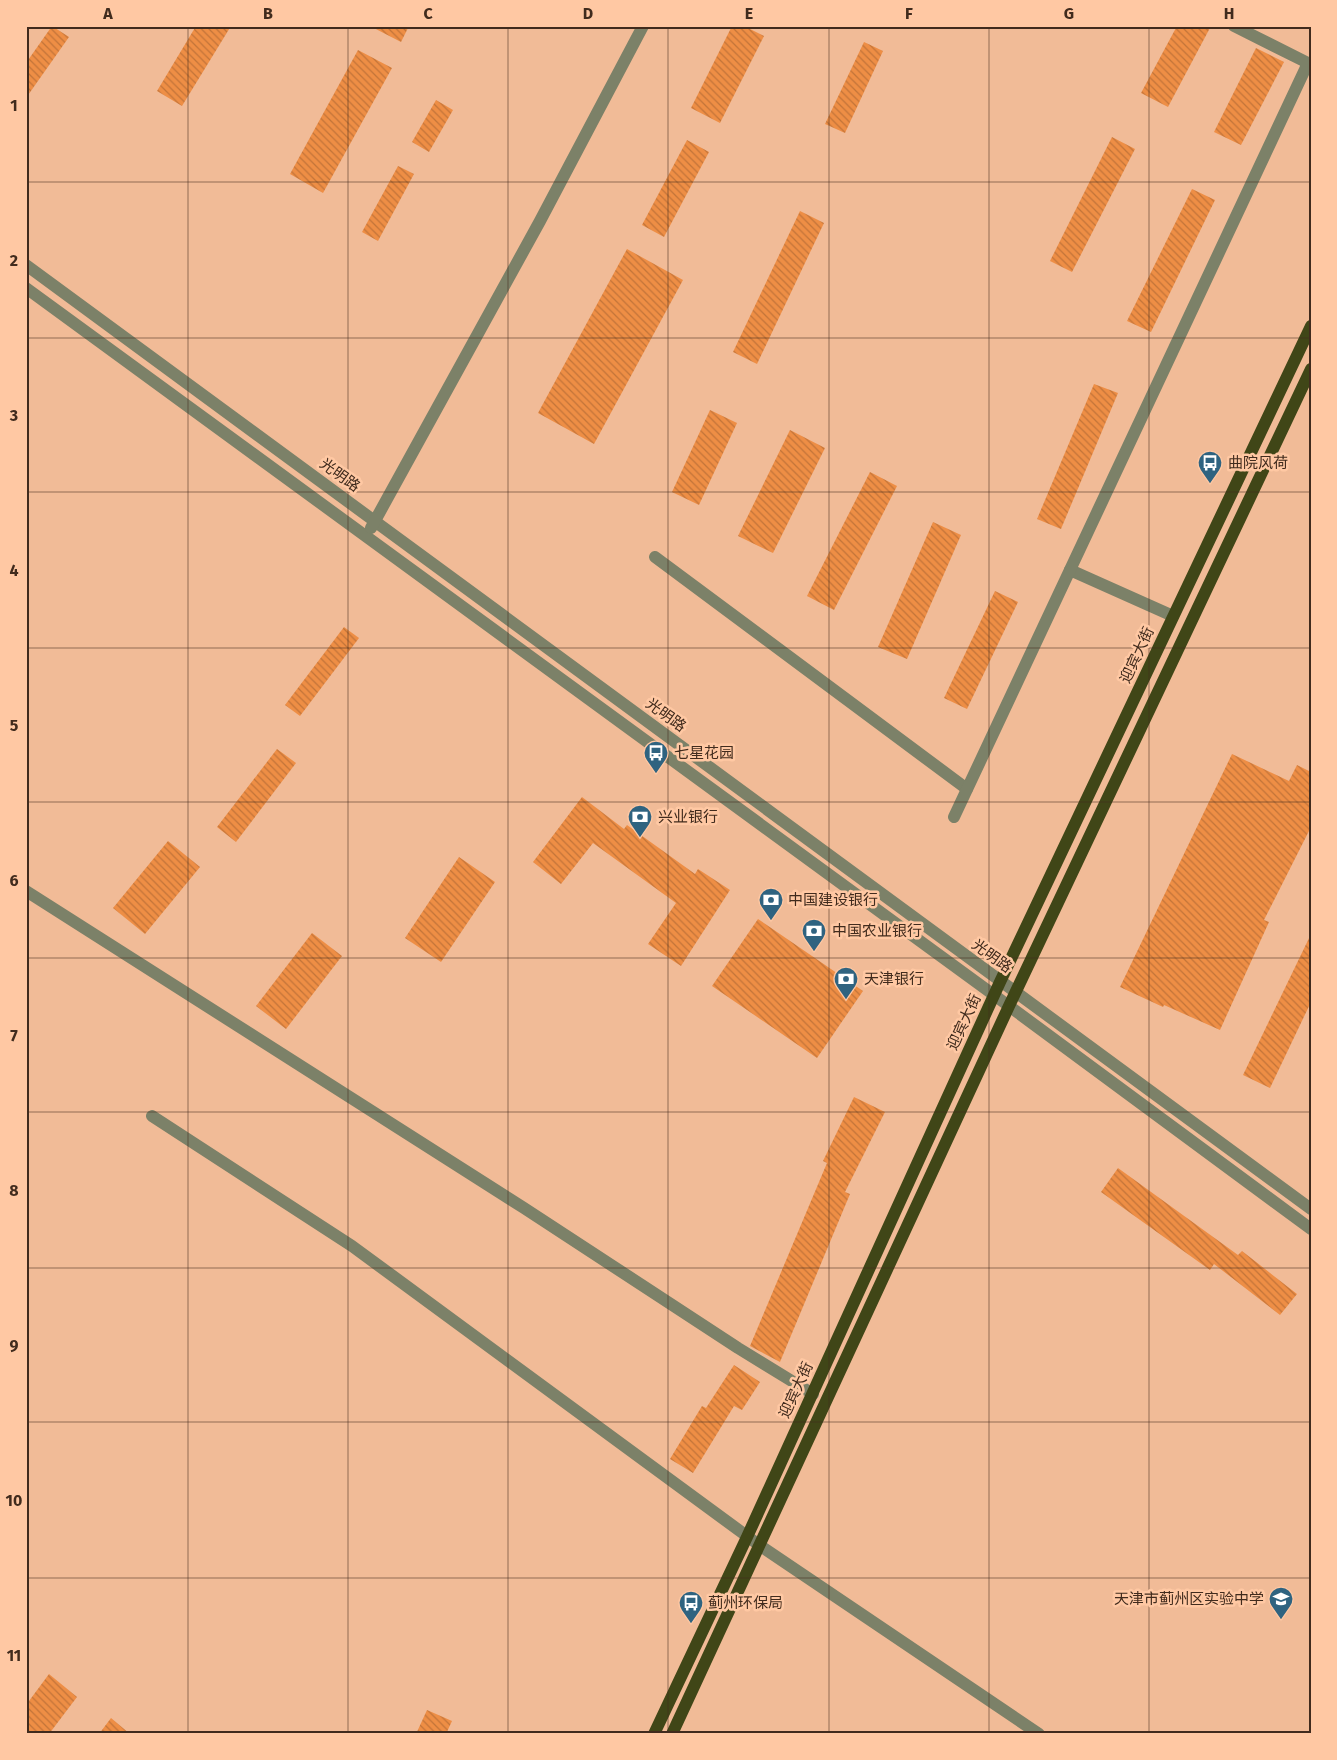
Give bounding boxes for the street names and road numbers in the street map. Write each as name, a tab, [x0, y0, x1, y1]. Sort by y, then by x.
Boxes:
street label: 光明路	[317, 454, 363, 496]
street label: 迎宾大街	[1116, 624, 1158, 686]
street label: 光明路	[643, 694, 689, 736]
street label: 光明路	[969, 935, 1015, 977]
street label: 迎宾大街	[943, 991, 985, 1053]
street label: 迎宾大街	[775, 1359, 817, 1421]

